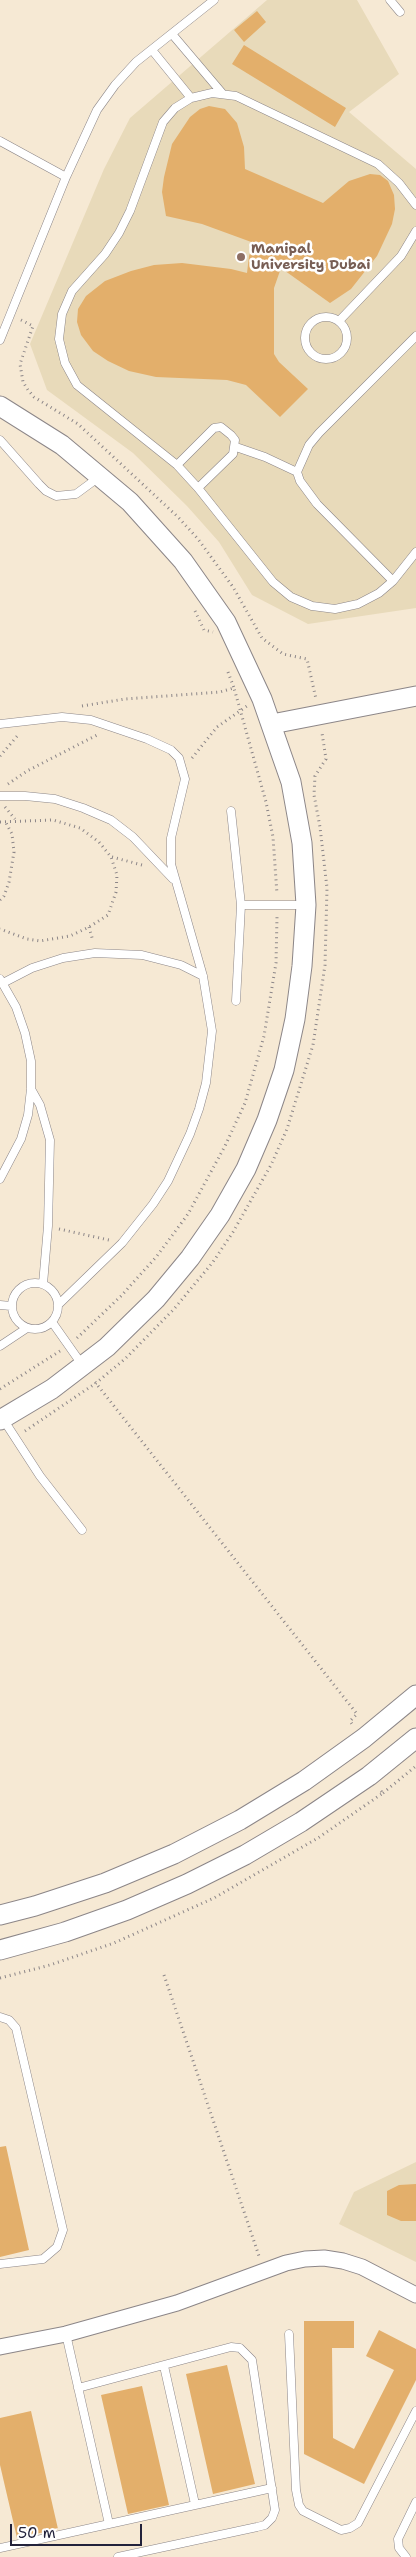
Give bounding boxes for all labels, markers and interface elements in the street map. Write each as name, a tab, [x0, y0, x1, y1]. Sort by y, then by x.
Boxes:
place label: Manipal University Dubai	[251, 241, 370, 274]
marker: Manipal University Dubai	[235, 251, 247, 263]
scale bar	[12, 2514, 145, 2546]
text: 50 m	[18, 2523, 56, 2543]

